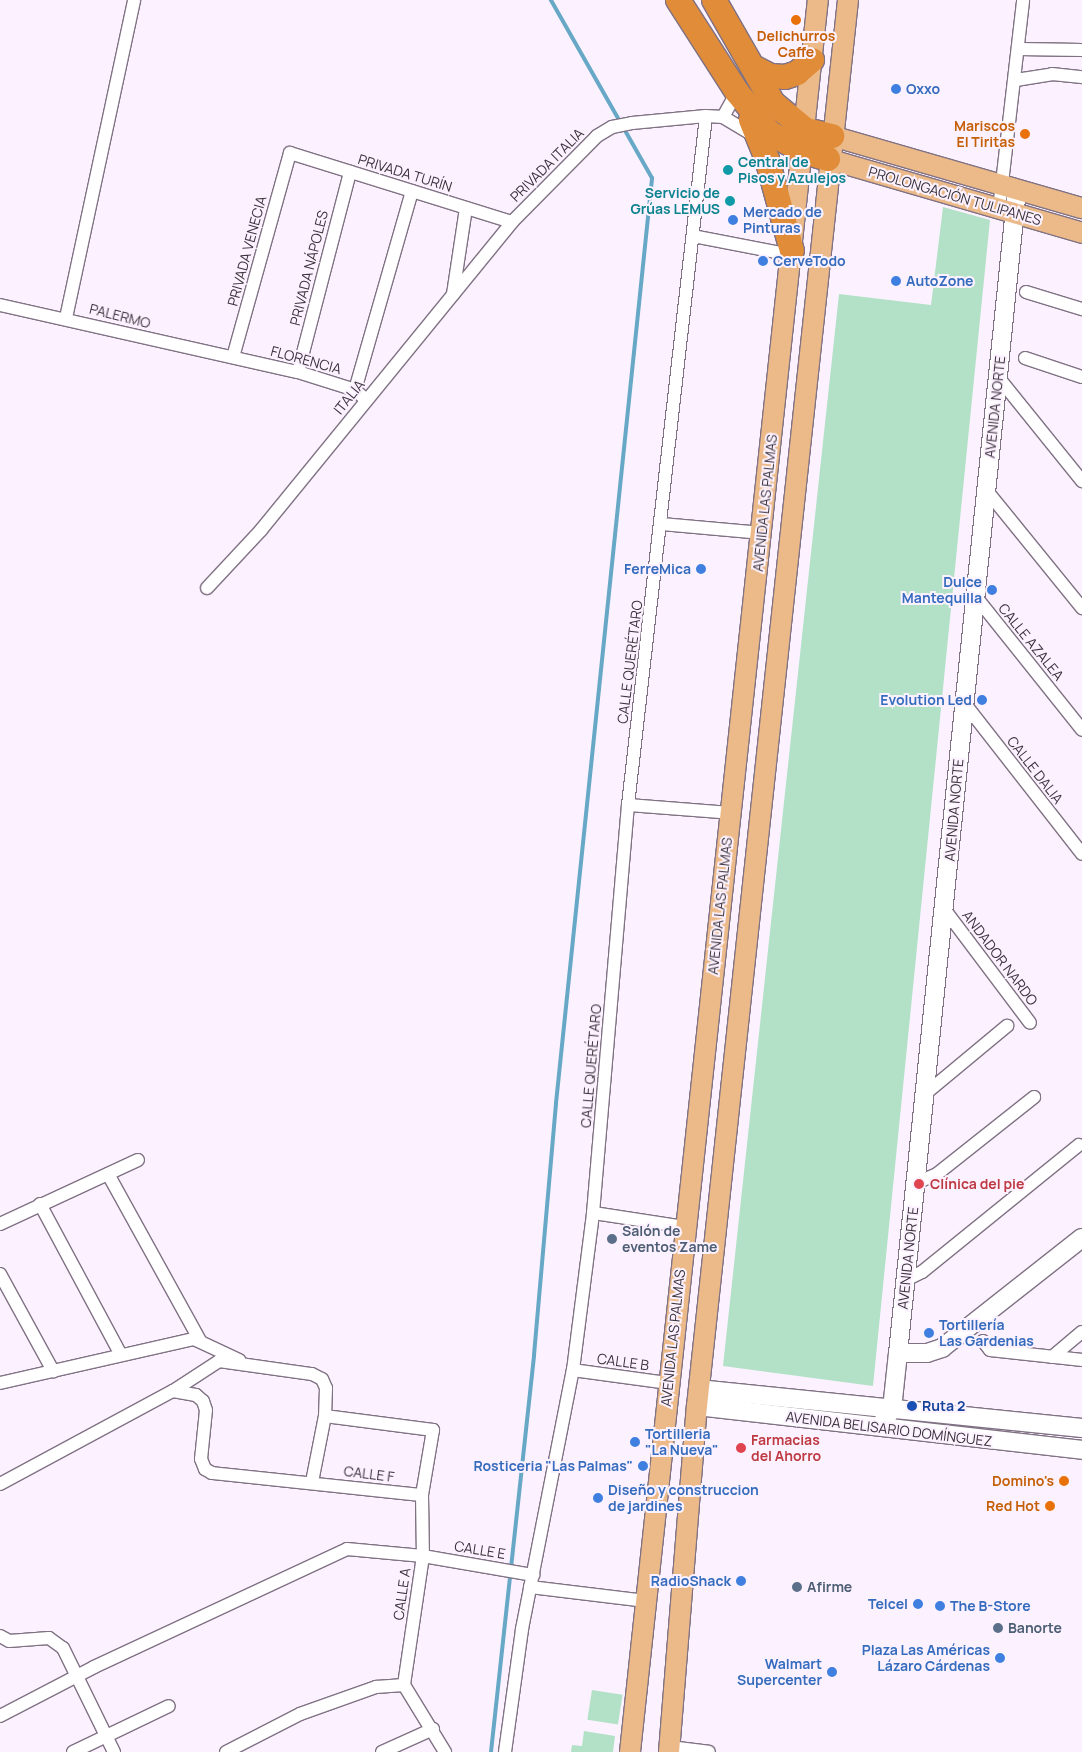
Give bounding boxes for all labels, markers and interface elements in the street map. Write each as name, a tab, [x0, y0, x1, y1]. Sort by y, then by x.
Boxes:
marker: Delichurros Caffe	[790, 14, 802, 26]
place label: Delichurros Caffe	[757, 28, 835, 60]
place label: Oxxo	[906, 81, 940, 97]
marker: Oxxo	[890, 83, 902, 95]
place label: Mariscos El Tiritas	[954, 118, 1015, 150]
street label: PRIVADA ITALIA	[507, 125, 587, 205]
marker: Mariscos El Tiritas	[1019, 128, 1031, 140]
street label: PRIVADA TURÍN	[356, 151, 454, 195]
place label: Central de Pisos y Azulejos	[738, 154, 846, 186]
street label: PROLONGACIÓN TULIPANES	[867, 163, 1043, 229]
marker: Central de Pisos y Azulejos	[722, 164, 734, 176]
place label: Servicio de Grúas LEMUS	[630, 185, 720, 218]
street label: PRIVADA VENECIA	[224, 194, 270, 308]
marker: Servicio de Grúas LEMUS	[724, 195, 736, 207]
place label: Mercado de Pinturas	[743, 204, 822, 236]
street label: PRIVADA NÁPOLES	[287, 209, 331, 327]
marker: Mercado de Pinturas	[727, 214, 739, 226]
place label: CerveTodo	[773, 253, 846, 269]
marker: CerveTodo	[757, 255, 769, 267]
place label: AutoZone	[906, 273, 973, 289]
marker: AutoZone	[890, 275, 902, 287]
street label: PALERMO	[88, 300, 152, 332]
street label: FLORENCIA	[269, 342, 343, 378]
street label: AVENIDA NORTE	[981, 355, 1009, 459]
street label: ITALIA	[330, 376, 368, 418]
street label: AVENIDA LAS PALMAS	[749, 434, 781, 572]
place label: FerreMica	[624, 561, 691, 577]
marker: FerreMica	[695, 563, 707, 575]
place label: Dulce Mantequilla	[902, 574, 982, 606]
marker: Dulce Mantequilla	[986, 584, 998, 596]
street label: CALLE QUERÉTARO	[614, 599, 646, 725]
street label: CALLE AZALEA	[995, 600, 1067, 684]
place label: Evolution Led	[880, 692, 972, 708]
marker: Evolution Led	[976, 694, 988, 706]
street label: CALLE DALIA	[1003, 733, 1067, 807]
street label: AVENIDA NORTE	[941, 758, 967, 862]
street label: AVENIDA LAS PALMAS	[704, 837, 736, 975]
street label: ANDADOR NARDO	[959, 907, 1041, 1009]
street label: CALLE QUERÉTARO	[577, 1003, 605, 1129]
place label: Clínica del pie	[930, 1176, 1024, 1192]
marker: Clínica del pie	[912, 1177, 926, 1191]
street label: AVENIDA NORTE	[894, 1206, 922, 1310]
place label: Salón de eventos Zame	[622, 1223, 717, 1256]
marker: Salón de eventos Zame	[606, 1233, 618, 1245]
street label: AVENIDA LAS PALMAS	[657, 1269, 689, 1407]
place label: Tortillería Las Gardenias	[939, 1317, 1034, 1350]
marker: Tortillería Las Gardenias	[923, 1327, 935, 1339]
street label: CALLE B	[596, 1350, 650, 1374]
place label: Ruta 2	[922, 1398, 965, 1414]
marker: Ruta 2	[906, 1400, 918, 1412]
street label: AVENIDA BELISARIO DOMÍNGUEZ	[785, 1408, 993, 1450]
place label: Tortilleria "La Nueva"	[645, 1426, 718, 1458]
place label: Farmacias del Ahorro	[751, 1432, 821, 1464]
marker: Tortilleria "La Nueva"	[629, 1436, 641, 1448]
marker: Farmacias del Ahorro	[735, 1442, 747, 1454]
place label: Rosticeria "Las Palmas"	[473, 1458, 633, 1474]
marker: Rosticeria "Las Palmas"	[637, 1460, 649, 1472]
street label: CALLE F	[343, 1463, 395, 1485]
place label: Domino's	[992, 1473, 1054, 1489]
marker: Domino's	[1058, 1475, 1070, 1487]
place label: Diseño y construccion de jardines	[608, 1482, 759, 1514]
marker: Diseño y construccion de jardines	[592, 1492, 604, 1504]
place label: Red Hot	[986, 1498, 1040, 1514]
marker: Red Hot	[1044, 1500, 1056, 1512]
street label: CALLE E	[453, 1538, 507, 1562]
street label: CALLE A	[390, 1567, 414, 1621]
place label: RadioShack	[651, 1573, 731, 1589]
marker: RadioShack	[735, 1575, 747, 1587]
place label: Afirme	[807, 1579, 852, 1595]
marker: Afirme	[791, 1581, 803, 1593]
place label: Telcel	[868, 1596, 908, 1612]
marker: Telcel	[912, 1598, 924, 1610]
place label: The B-Store	[950, 1598, 1031, 1614]
marker: The B-Store	[934, 1600, 946, 1612]
place label: Banorte	[1008, 1620, 1062, 1636]
marker: Banorte	[992, 1622, 1004, 1634]
place label: Plaza Las Américas Lázaro Cárdenas	[862, 1642, 990, 1674]
marker: Plaza Las Américas Lázaro Cárdenas	[994, 1652, 1006, 1664]
place label: Walmart Supercenter	[737, 1656, 822, 1688]
marker: Walmart Supercenter	[826, 1666, 838, 1678]

